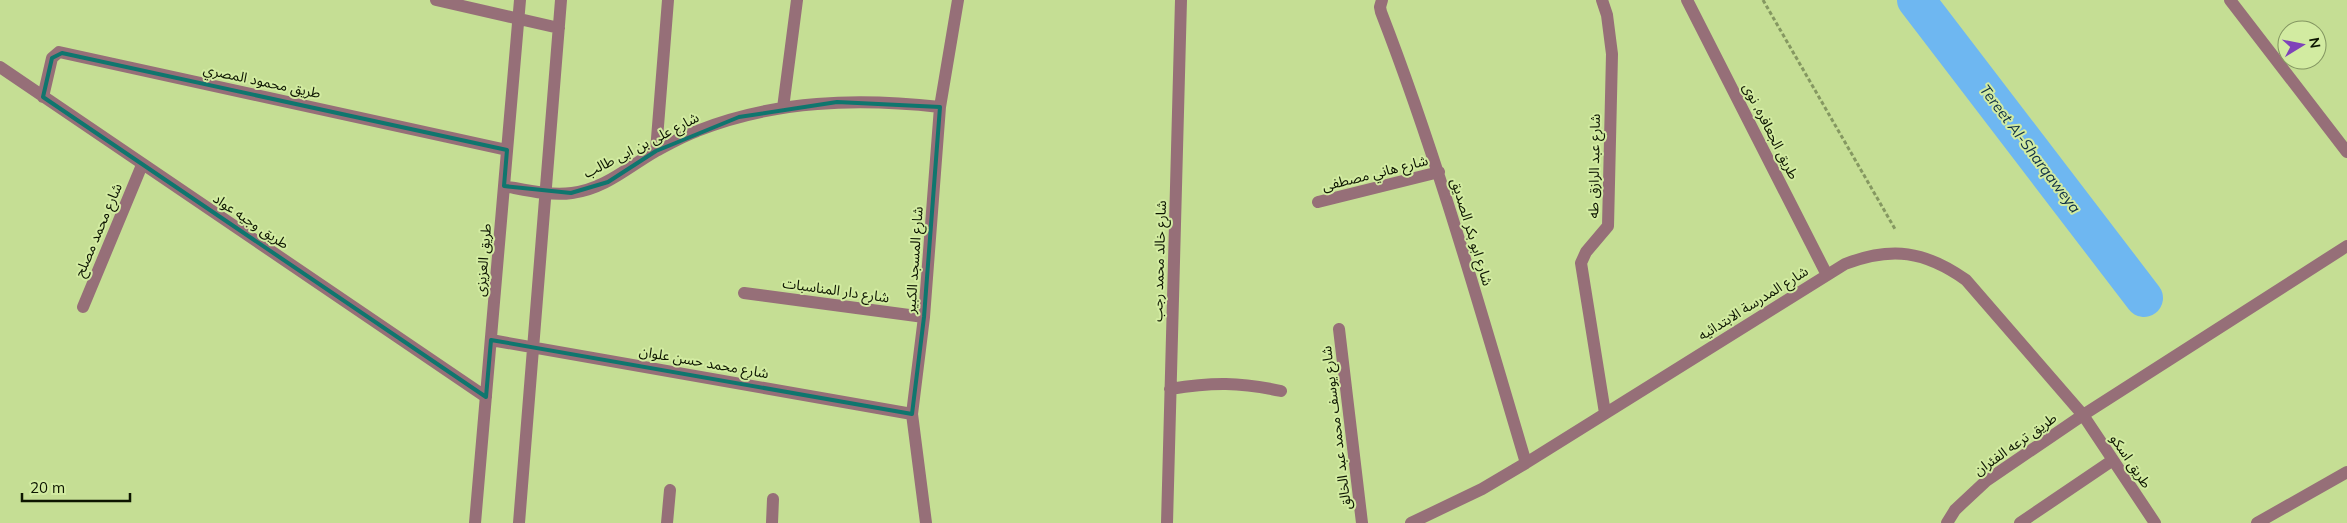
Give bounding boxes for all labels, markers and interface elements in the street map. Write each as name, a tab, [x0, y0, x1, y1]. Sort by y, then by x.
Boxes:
north arrow	[2277, 20, 2327, 70]
text: N	[2305, 36, 2325, 50]
street label: طريق محمود المصري	[201, 60, 322, 104]
street label: طريق الجعافره, نوى	[1738, 80, 1803, 183]
water label: Tereet Al-Sharqaweya	[1976, 81, 2085, 217]
street label: شارع على بن ابى طالب	[580, 108, 703, 184]
street label: شارع عبد الرازق طه	[1584, 113, 1606, 219]
street label: شارع هاني مصطفى	[1320, 151, 1430, 197]
street label: شارع ابو بكر الصديق	[1445, 176, 1497, 289]
street label: شارع محمد مصلح	[70, 180, 128, 280]
street label: طريق وجيه عواد	[209, 189, 292, 254]
street label: شارع خالد محمد رجب	[1148, 200, 1172, 322]
street label: شارع المسجد الكبير	[901, 206, 929, 315]
street label: طريق العزيزى	[471, 223, 496, 297]
street label: شارع المدرسة الابتدائيه	[1695, 262, 1813, 346]
street label: شارع دار المناسبات	[781, 274, 890, 308]
street label: شارع محمد حسن علوان	[637, 342, 770, 384]
street label: شارع يوسف محمد عبد الخالق	[1317, 345, 1357, 511]
street label: طريق ترعه الفئران	[1970, 409, 2061, 480]
street label: طريق اسكو	[2105, 430, 2156, 492]
scale bar	[22, 470, 130, 502]
text: 20 m	[30, 478, 65, 497]

